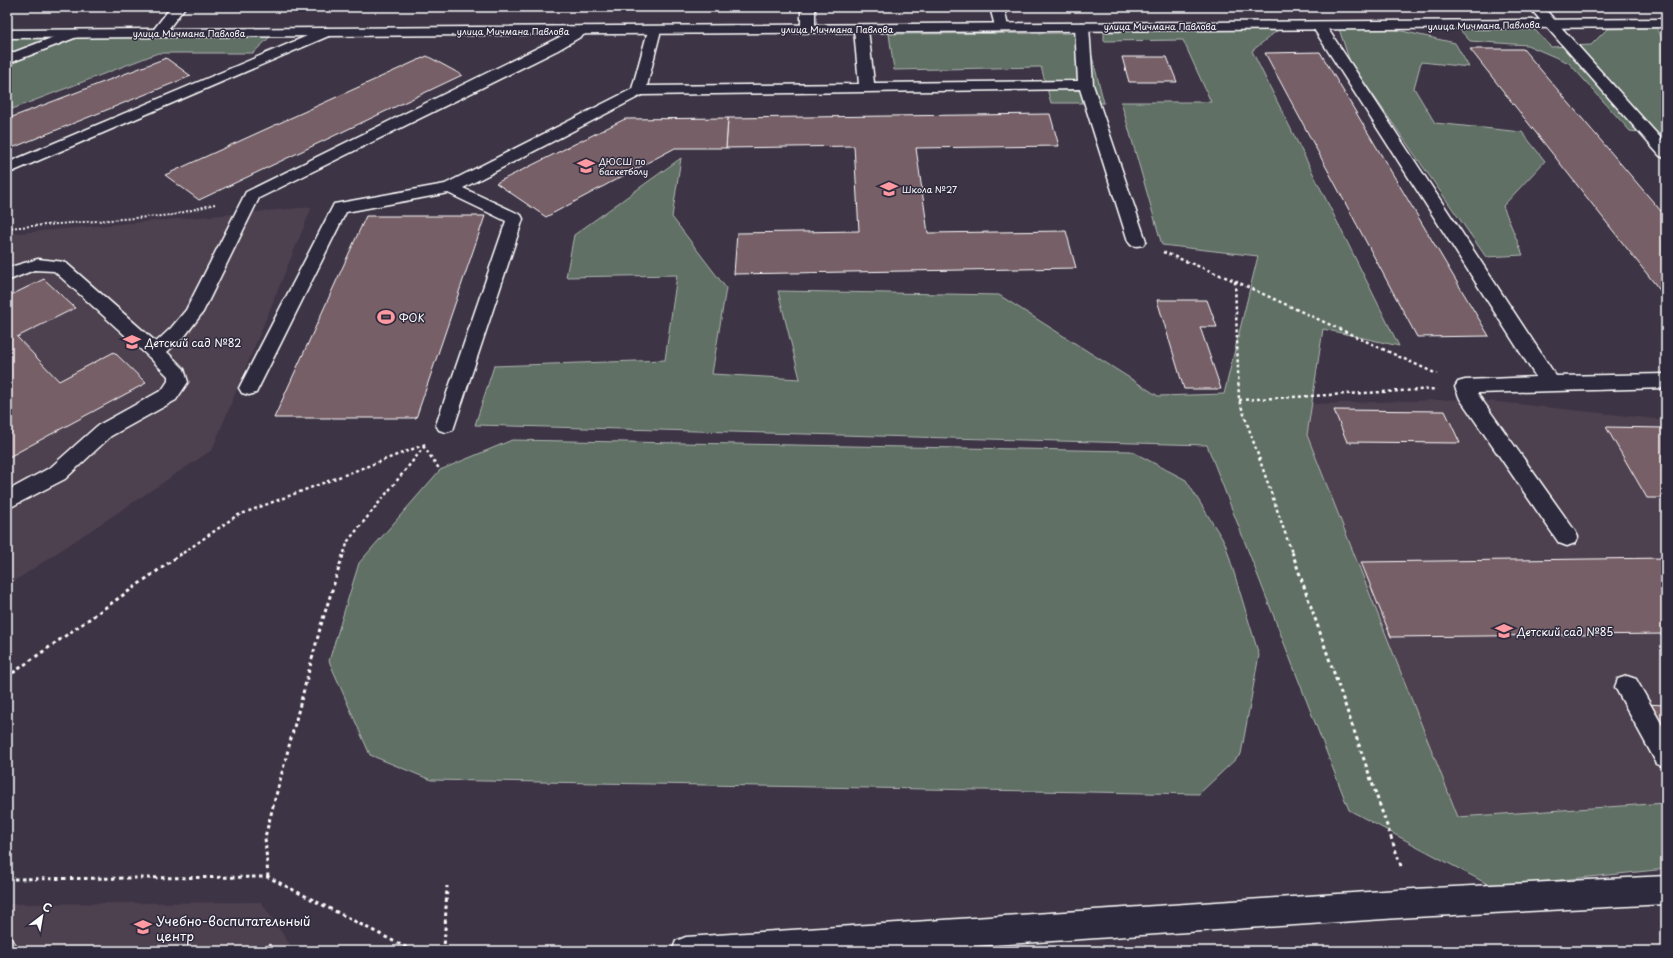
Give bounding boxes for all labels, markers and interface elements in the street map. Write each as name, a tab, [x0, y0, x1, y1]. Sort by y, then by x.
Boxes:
street label: улица Мичмана Павлова	[1428, 17, 1541, 33]
street label: улица Мичмана Павлова	[1104, 19, 1217, 33]
street label: улица Мичмана Павлова	[781, 22, 894, 36]
street label: улица Мичмана Павлова	[457, 24, 570, 38]
street label: улица Мичмана Павлова	[133, 26, 246, 40]
place label: ДЮСШ по баскетболу	[598, 154, 648, 178]
school or university icon: ДЮСШ по баскетболу	[576, 156, 596, 176]
school or university icon: Школа №27	[879, 179, 899, 199]
place label: Школа №27	[902, 182, 957, 196]
sports icon: ФОК	[376, 307, 396, 327]
place label: ФОК	[399, 309, 425, 326]
school or university icon: Детский сад №82	[122, 332, 142, 352]
place label: Детский сад №82	[144, 334, 241, 351]
school or university icon: Детский сад №85	[1494, 621, 1514, 641]
place label: Детский сад №85	[1516, 623, 1613, 640]
north arrow	[22, 896, 62, 936]
text: С	[39, 898, 55, 916]
place label: Учебно-воспитательный центр	[156, 911, 311, 945]
school or university icon: Учебно-воспитательный центр	[133, 917, 153, 937]

